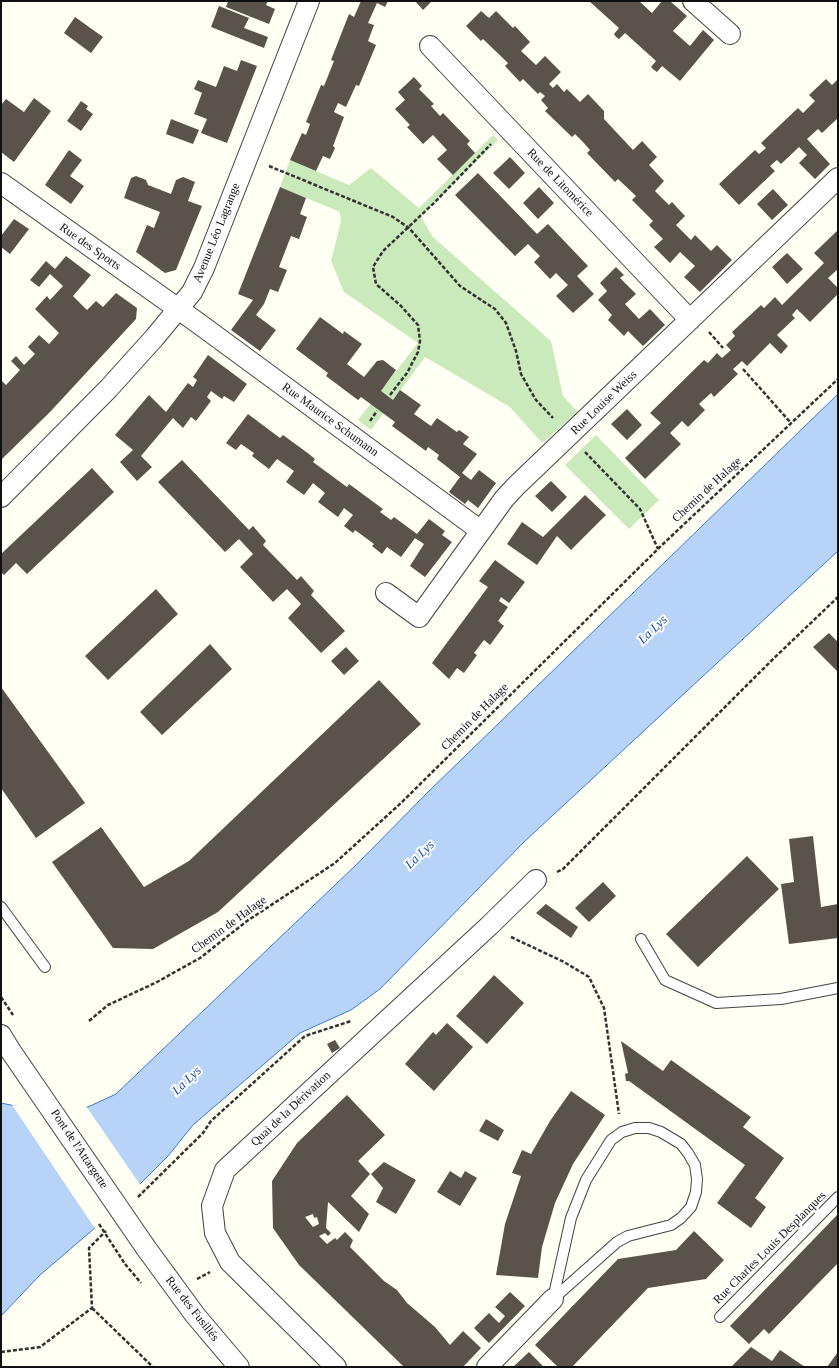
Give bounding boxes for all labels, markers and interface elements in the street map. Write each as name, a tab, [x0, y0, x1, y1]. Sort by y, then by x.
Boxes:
street label: Rue de Litomérice	[524, 146, 596, 220]
street label: Avenue Léo Lagrange	[190, 181, 244, 285]
street label: Rue des Sports	[56, 220, 124, 274]
street label: Rue Louise Weiss	[568, 368, 640, 438]
street label: Rue Maurice Schumann	[279, 380, 381, 460]
street label: Chemin de Halage	[669, 454, 745, 526]
water label: La Lys	[635, 612, 671, 648]
street label: Chemin de Halage	[438, 680, 512, 754]
water label: La Lys	[402, 837, 438, 873]
street label: Chemin de Halage	[189, 893, 269, 957]
water label: La Lys	[169, 1063, 205, 1099]
street label: Quai de la Dérivation	[248, 1068, 334, 1150]
street label: Pont de l'Attargette	[47, 1107, 111, 1191]
street label: Rue Charles Louis Desplanques	[711, 1189, 829, 1307]
street label: Rue des Fusillés	[162, 1274, 222, 1344]

